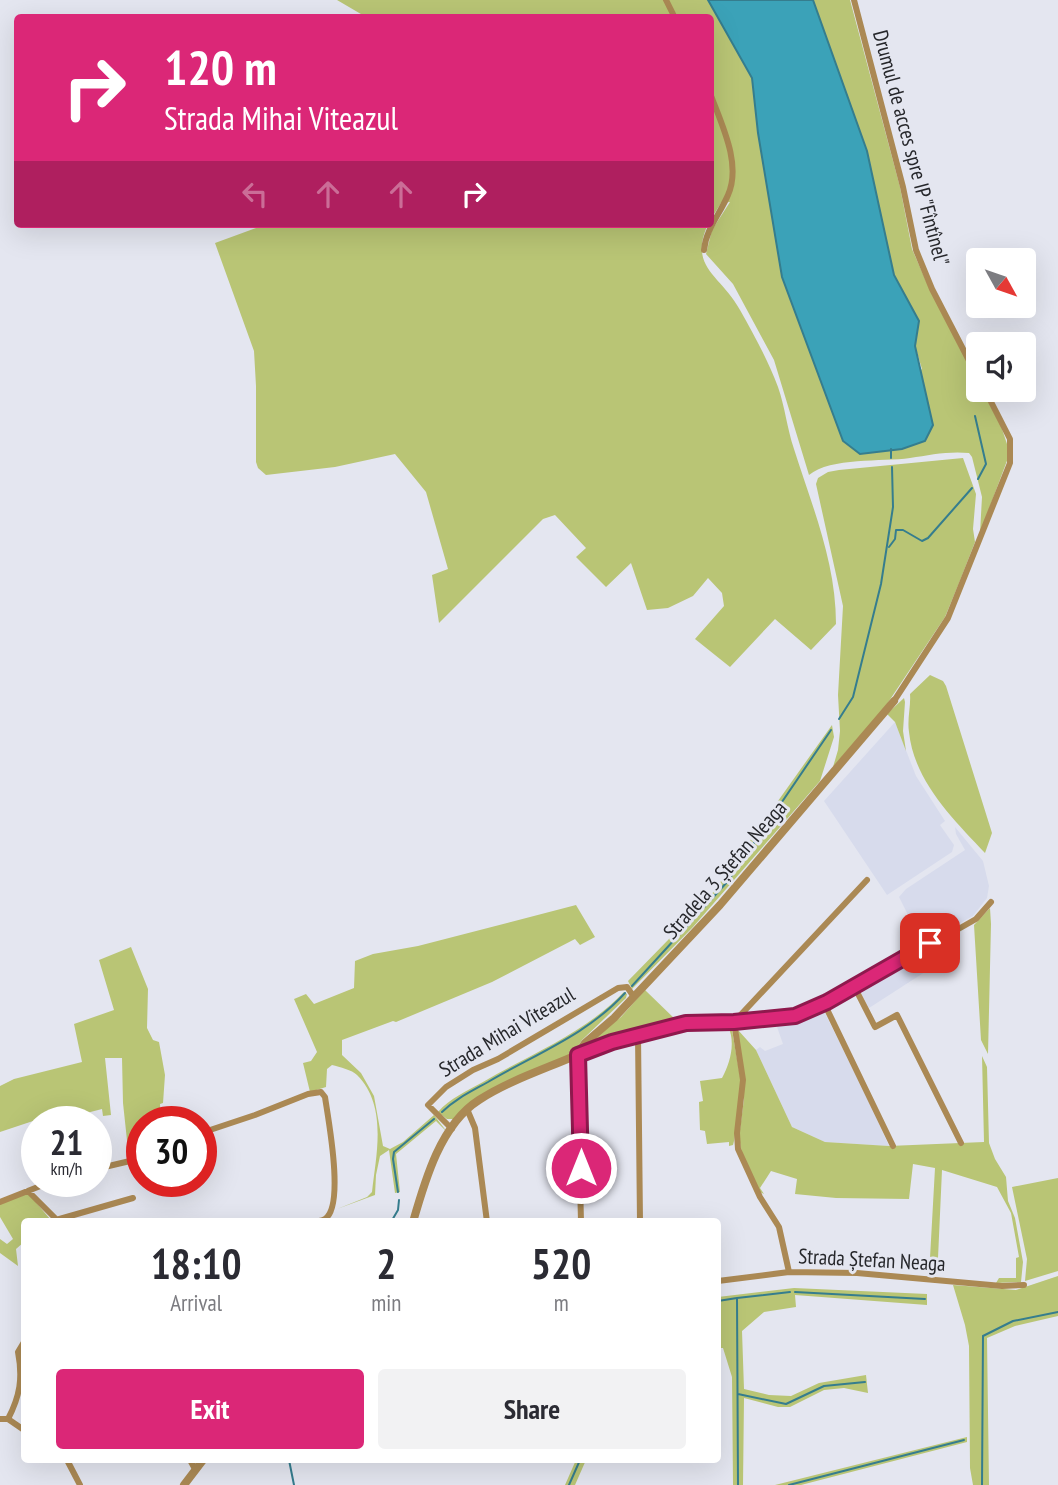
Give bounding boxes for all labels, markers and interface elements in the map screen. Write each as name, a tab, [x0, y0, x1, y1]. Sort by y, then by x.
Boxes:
street label: Drumul de acces spre IP "Fîntînel"	[867, 27, 956, 269]
text: 120 m	[164, 35, 277, 99]
icon: right	[49, 42, 140, 133]
text: Strada Mihai Viteazul	[164, 97, 398, 139]
icon: left	[236, 175, 274, 213]
icon: ahead	[309, 175, 347, 213]
icon: ahead	[382, 175, 420, 213]
icon: right	[455, 175, 493, 213]
north arrow	[966, 248, 1036, 318]
map controls	[966, 248, 1036, 402]
button: sound	[966, 332, 1036, 402]
street label: Stradela 3 Ștefan Neaga	[657, 795, 792, 945]
pin	[900, 913, 960, 973]
icon: arrive	[911, 924, 949, 962]
street label: Strada Mihai Viteazul	[434, 980, 580, 1083]
speed limit sign: 30	[126, 1106, 217, 1197]
text: 21	[50, 1119, 83, 1165]
position arrow	[544, 1131, 618, 1205]
text: km/h	[51, 1157, 82, 1180]
text: 18:10	[151, 1236, 242, 1291]
text: 2	[376, 1236, 396, 1291]
text: 520	[531, 1236, 591, 1291]
street label: Strada Ștefan Neaga	[798, 1242, 946, 1277]
text: Arrival	[170, 1288, 222, 1317]
text: min	[371, 1288, 401, 1317]
text: m	[554, 1288, 569, 1317]
button: Exit	[56, 1369, 364, 1449]
button: Share	[378, 1369, 686, 1449]

